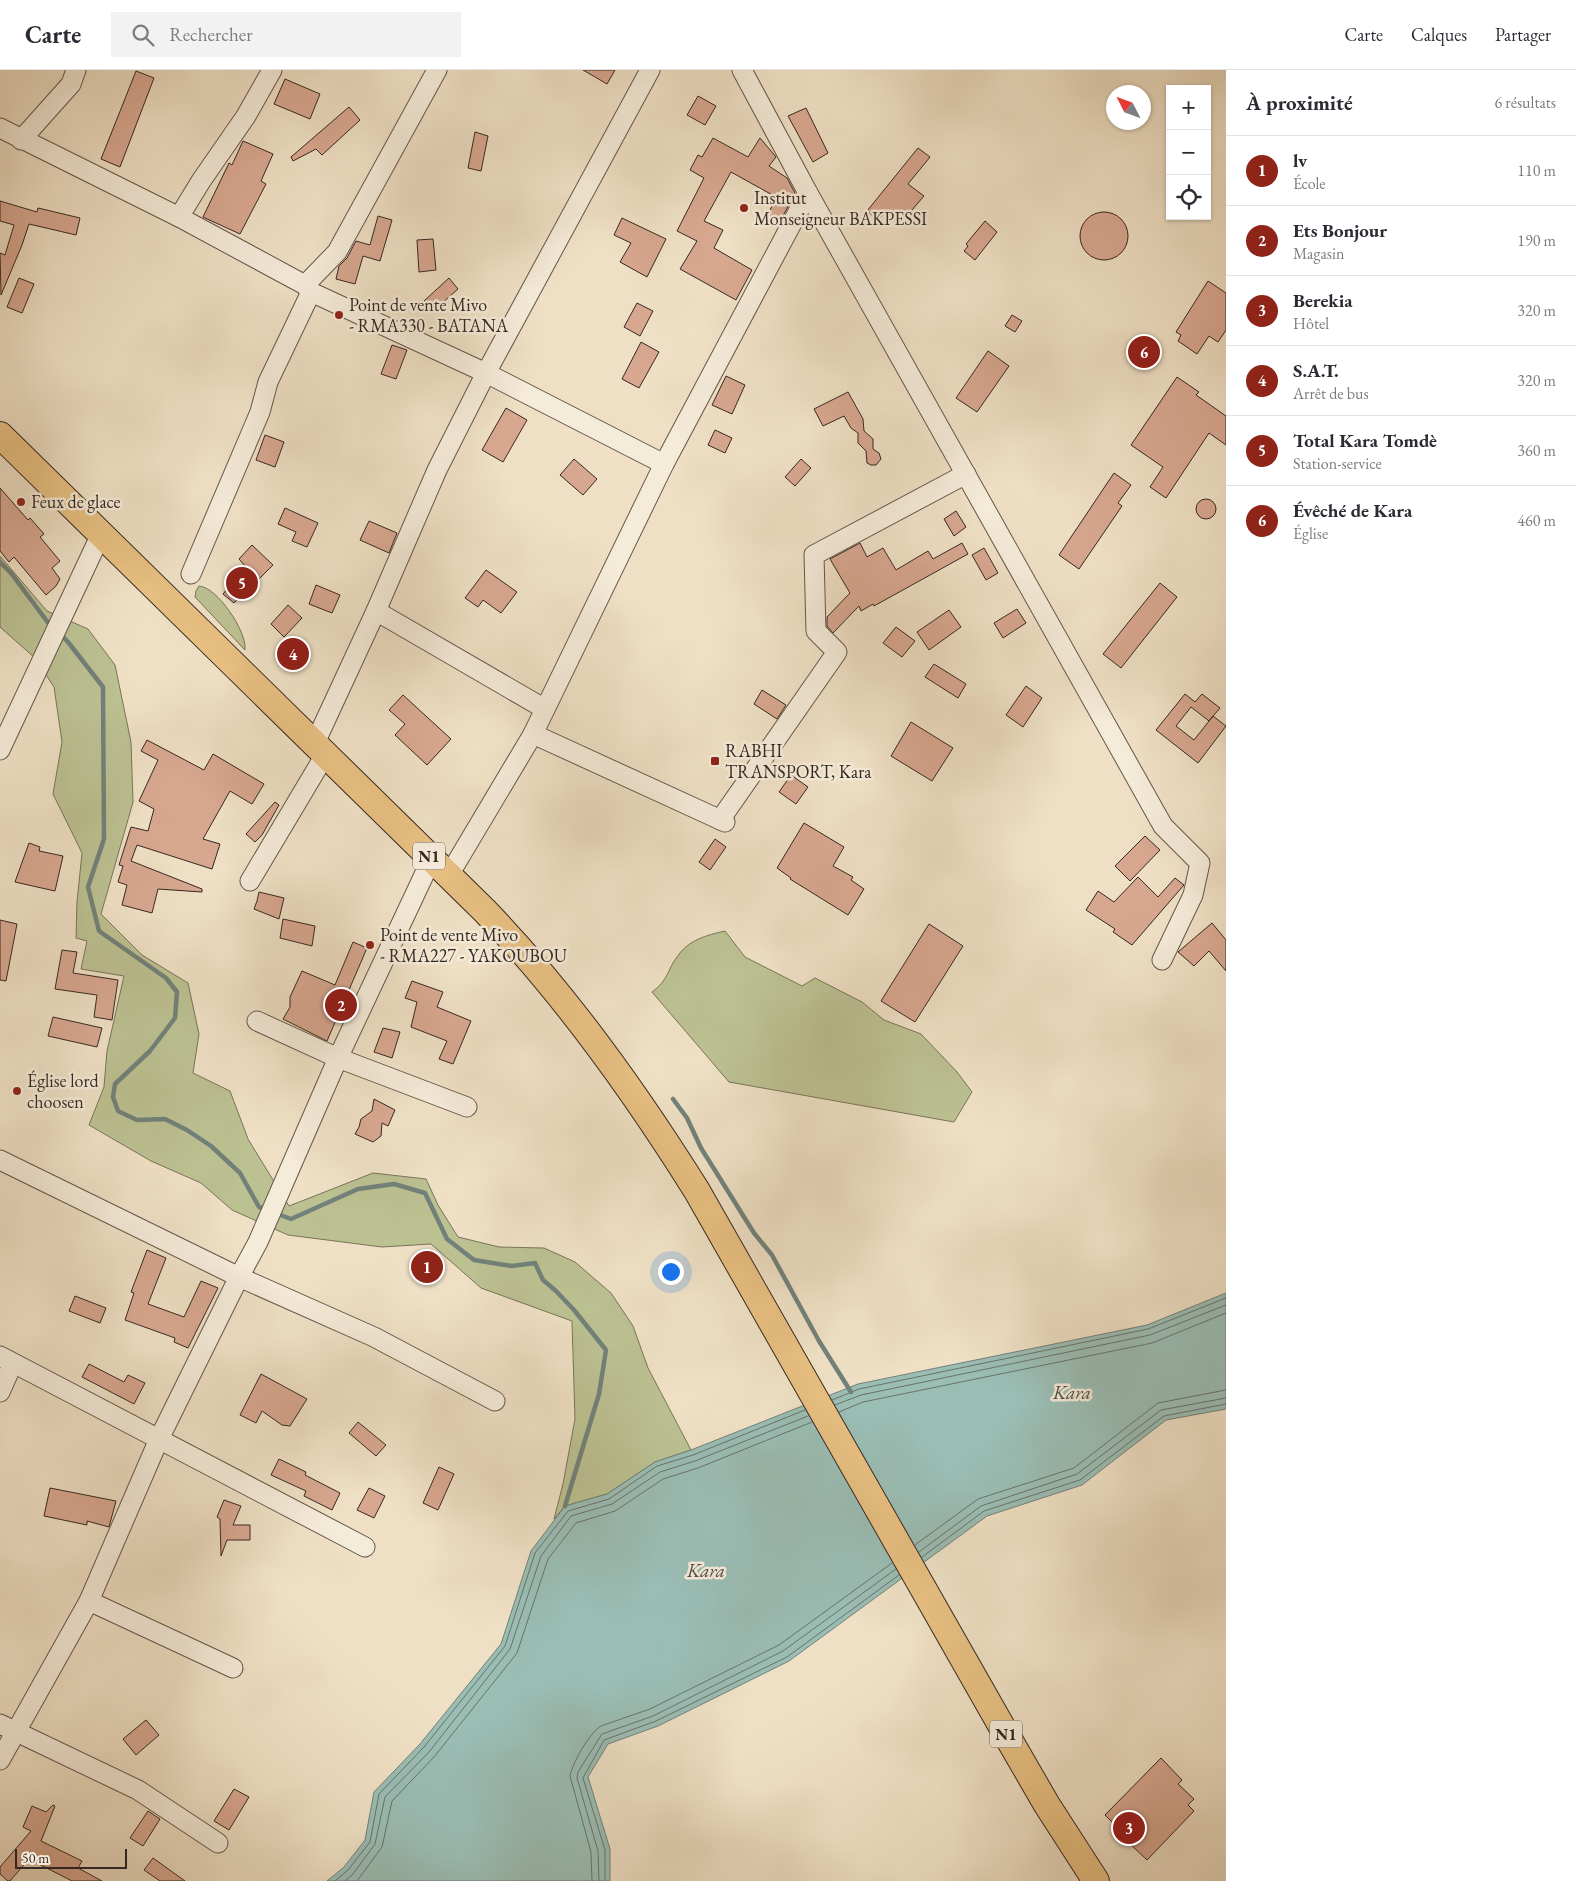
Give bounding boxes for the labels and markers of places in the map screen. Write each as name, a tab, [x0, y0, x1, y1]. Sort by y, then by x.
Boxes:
place label: Institut Monseigneur BAKPESSI	[754, 186, 927, 230]
marker: Institut Monseigneur BAKPESSI	[738, 202, 750, 214]
place label: Point de vente Mivo - RMA330 - BATANA	[349, 293, 509, 337]
marker: Point de vente Mivo - RMA330 - BATANA	[333, 309, 345, 321]
pin: 6	[1128, 333, 1160, 371]
place label: Feux de glace	[31, 490, 121, 513]
marker: Feux de glace	[15, 496, 27, 508]
pin: 5	[226, 564, 258, 602]
pin: 4	[277, 635, 309, 673]
place label: RABHI TRANSPORT, Kara	[725, 739, 872, 783]
marker: RABHI TRANSPORT, Kara	[709, 755, 721, 767]
place label: Point de vente Mivo - RMA227 - YAKOUBOU	[380, 923, 568, 967]
marker: Point de vente Mivo - RMA227 - YAKOUBOU	[364, 939, 376, 951]
pin: 2	[325, 986, 357, 1024]
place label: Église lord choosen	[27, 1069, 99, 1113]
marker: Église lord choosen	[11, 1085, 23, 1097]
pin: 1	[411, 1248, 443, 1286]
pin: 3	[1113, 1809, 1145, 1847]

